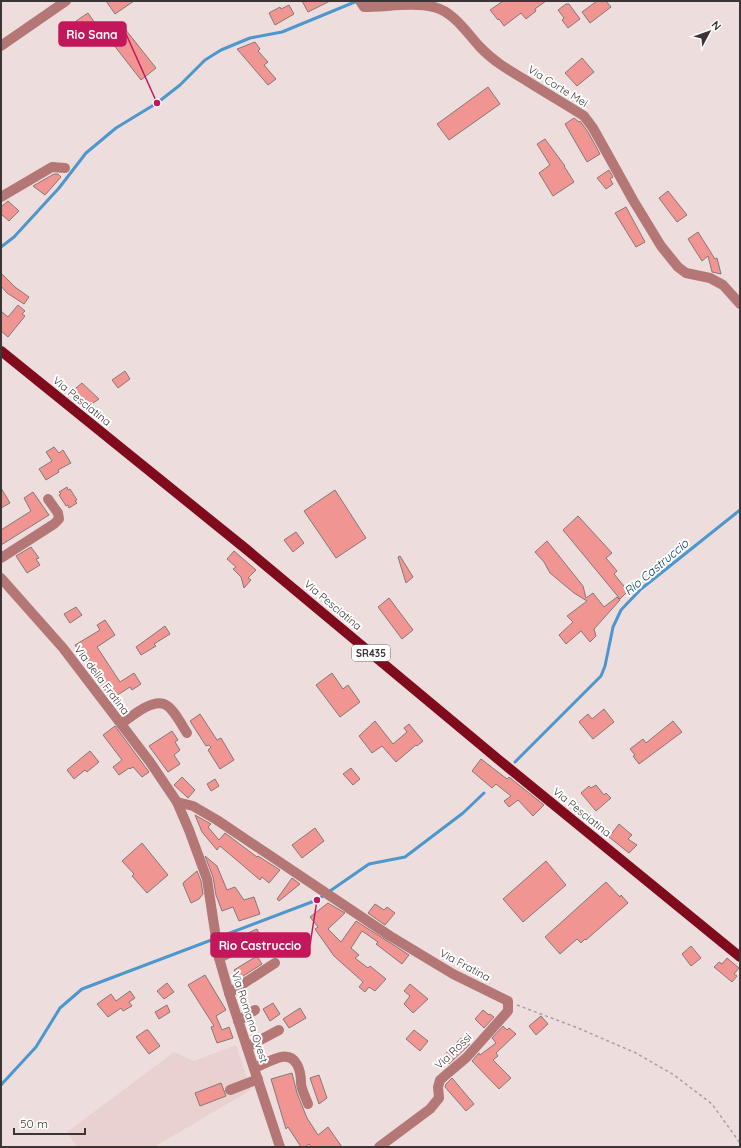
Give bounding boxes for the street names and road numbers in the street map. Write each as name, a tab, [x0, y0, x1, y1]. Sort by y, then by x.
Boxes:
street label: Via Corte Mei	[525, 62, 591, 110]
street label: Via Pesciatina	[50, 373, 114, 429]
street label: Via Pesciatina	[301, 577, 365, 633]
street label: Via della Fratina	[71, 643, 133, 717]
road number: SR435	[352, 645, 390, 661]
street label: Via Pesciatina	[550, 784, 614, 840]
street label: Via Fratina	[437, 946, 493, 984]
street label: Via Romana Ovest	[229, 970, 271, 1065]
street label: Via Rossi	[432, 1030, 474, 1072]

